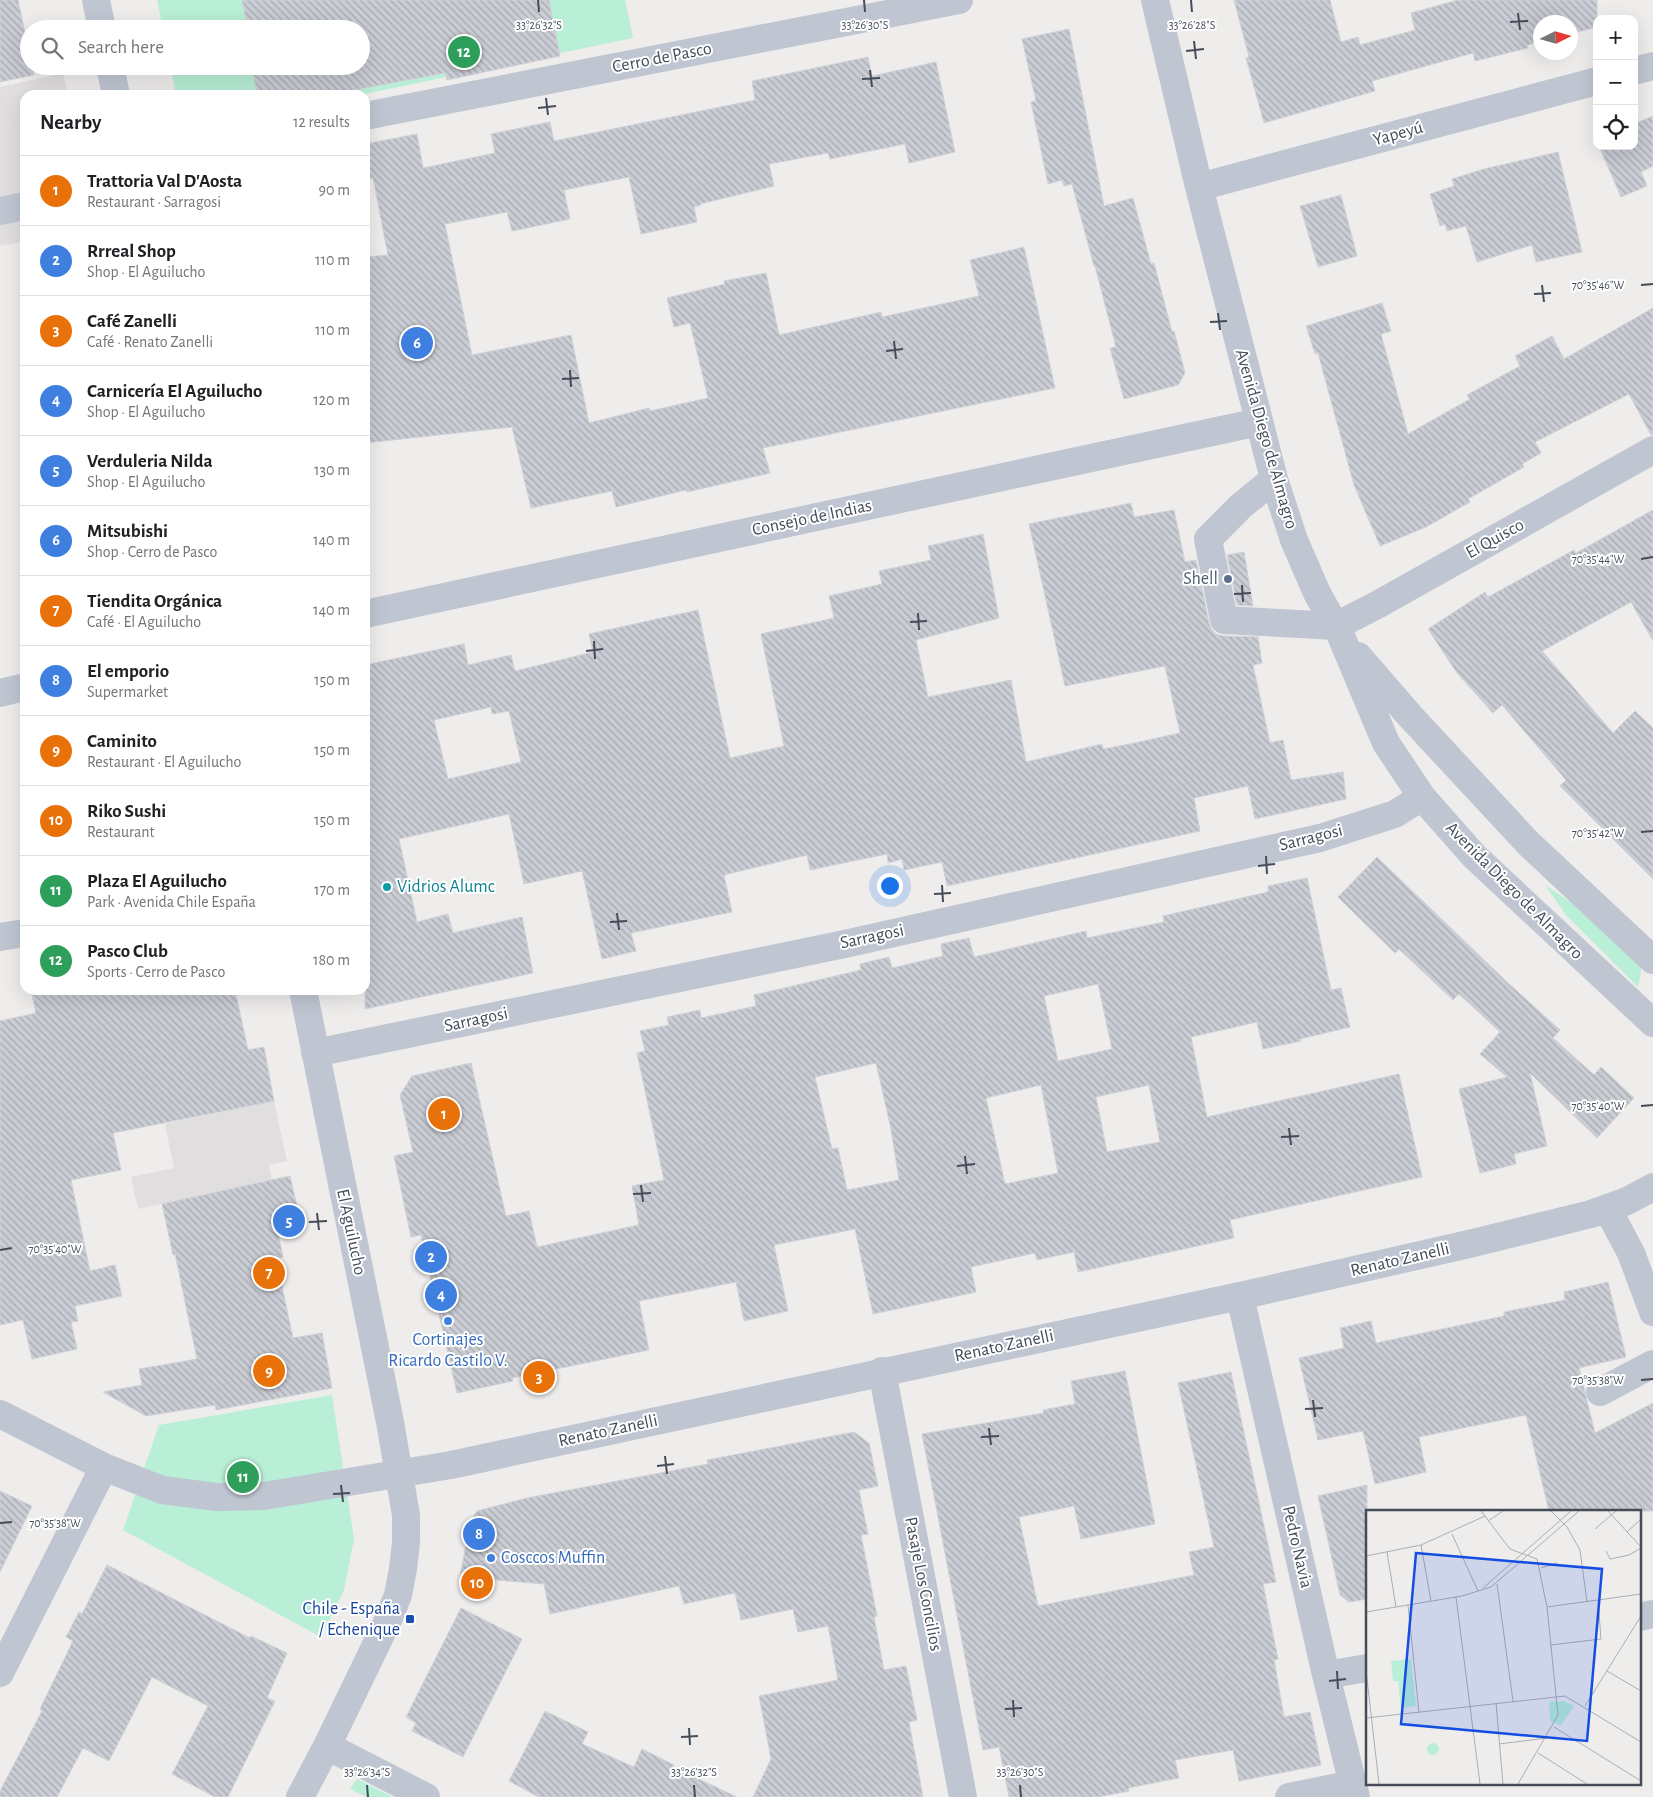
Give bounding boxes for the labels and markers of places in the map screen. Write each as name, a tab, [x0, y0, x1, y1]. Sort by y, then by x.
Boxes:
pin: 12	[448, 33, 480, 71]
pin: 6	[401, 324, 433, 362]
place label: Shell	[1183, 570, 1218, 588]
marker: Shell	[1222, 573, 1234, 585]
place label: Vidrios Alumc	[397, 878, 495, 896]
marker: Vidrios Alumc	[381, 881, 393, 893]
pin: 1	[428, 1095, 460, 1133]
pin: 5	[273, 1202, 305, 1240]
pin: 2	[415, 1238, 447, 1276]
pin: 7	[253, 1254, 285, 1292]
pin: 4	[425, 1276, 457, 1314]
marker: Cortinajes Ricardo Castilo V.	[442, 1315, 454, 1327]
place label: Cortinajes Ricardo Castilo V.	[388, 1331, 508, 1370]
pin: 9	[253, 1352, 285, 1390]
pin: 3	[523, 1358, 555, 1396]
pin: 11	[227, 1458, 259, 1496]
pin: 8	[463, 1515, 495, 1553]
place label: Cosccos Muffin	[501, 1549, 605, 1567]
marker: Cosccos Muffin	[485, 1552, 497, 1564]
pin: 10	[461, 1564, 493, 1602]
place label: Chile - España / Echenique	[302, 1600, 400, 1639]
marker: Chile - España / Echenique	[404, 1613, 416, 1625]

